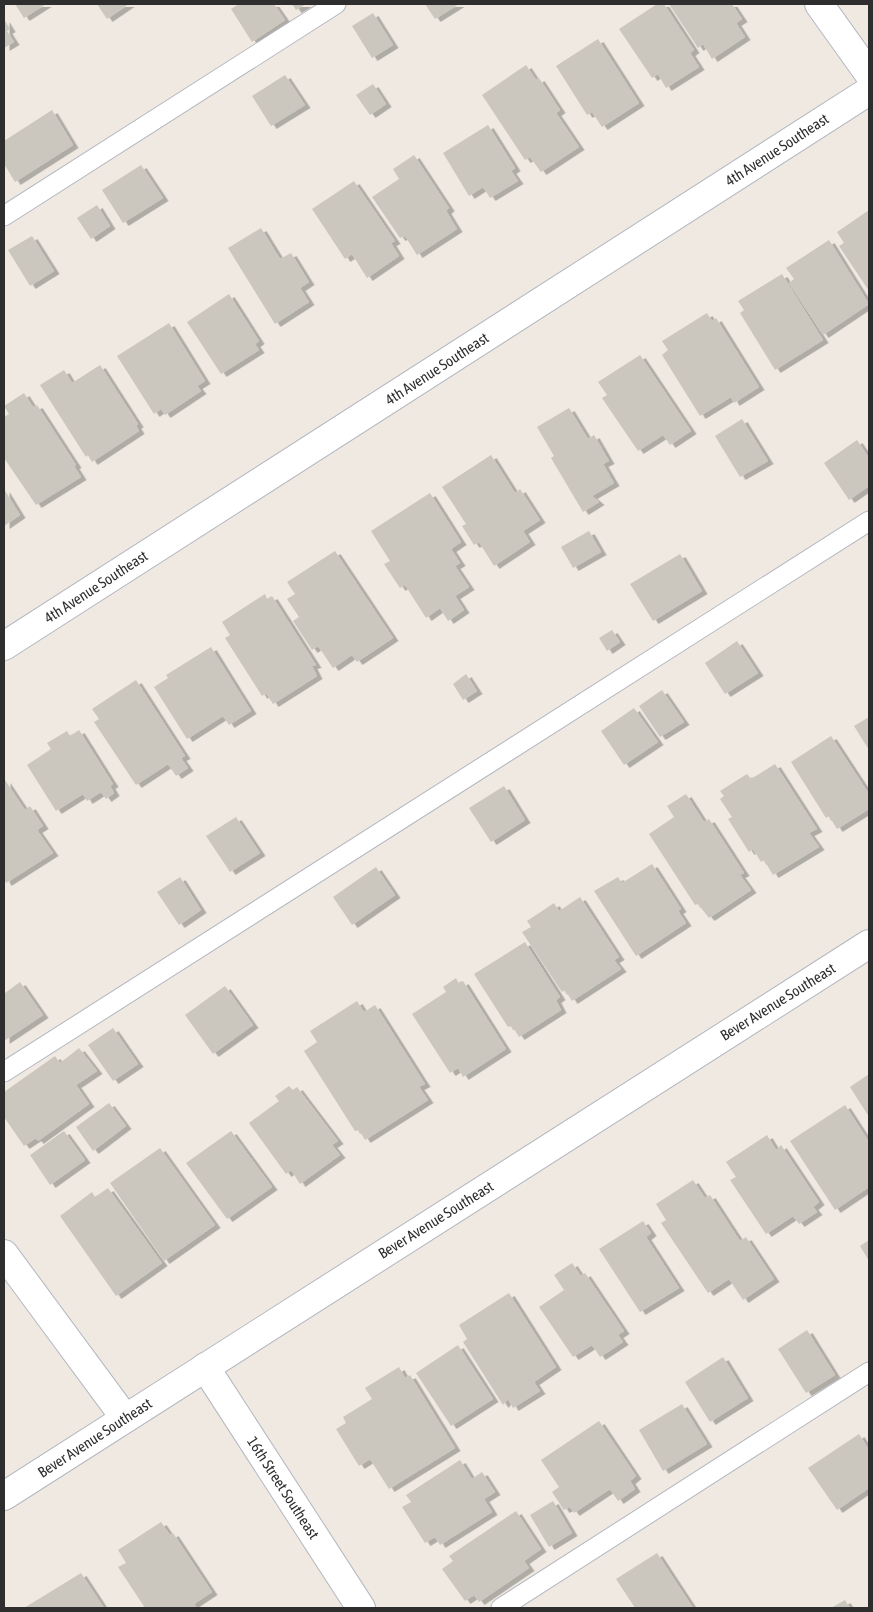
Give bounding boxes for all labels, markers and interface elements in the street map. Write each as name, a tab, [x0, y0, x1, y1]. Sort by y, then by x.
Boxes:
street label: 4th Avenue Southeast	[722, 110, 832, 189]
street label: 4th Avenue Southeast	[382, 329, 492, 408]
street label: 4th Avenue Southeast	[41, 547, 151, 626]
street label: Bever Avenue Southeast	[717, 959, 838, 1044]
street label: Bever Avenue Southeast	[375, 1177, 496, 1262]
street label: Bever Avenue Southeast	[35, 1394, 155, 1481]
street label: 16th Street Southeast	[244, 1433, 323, 1542]

